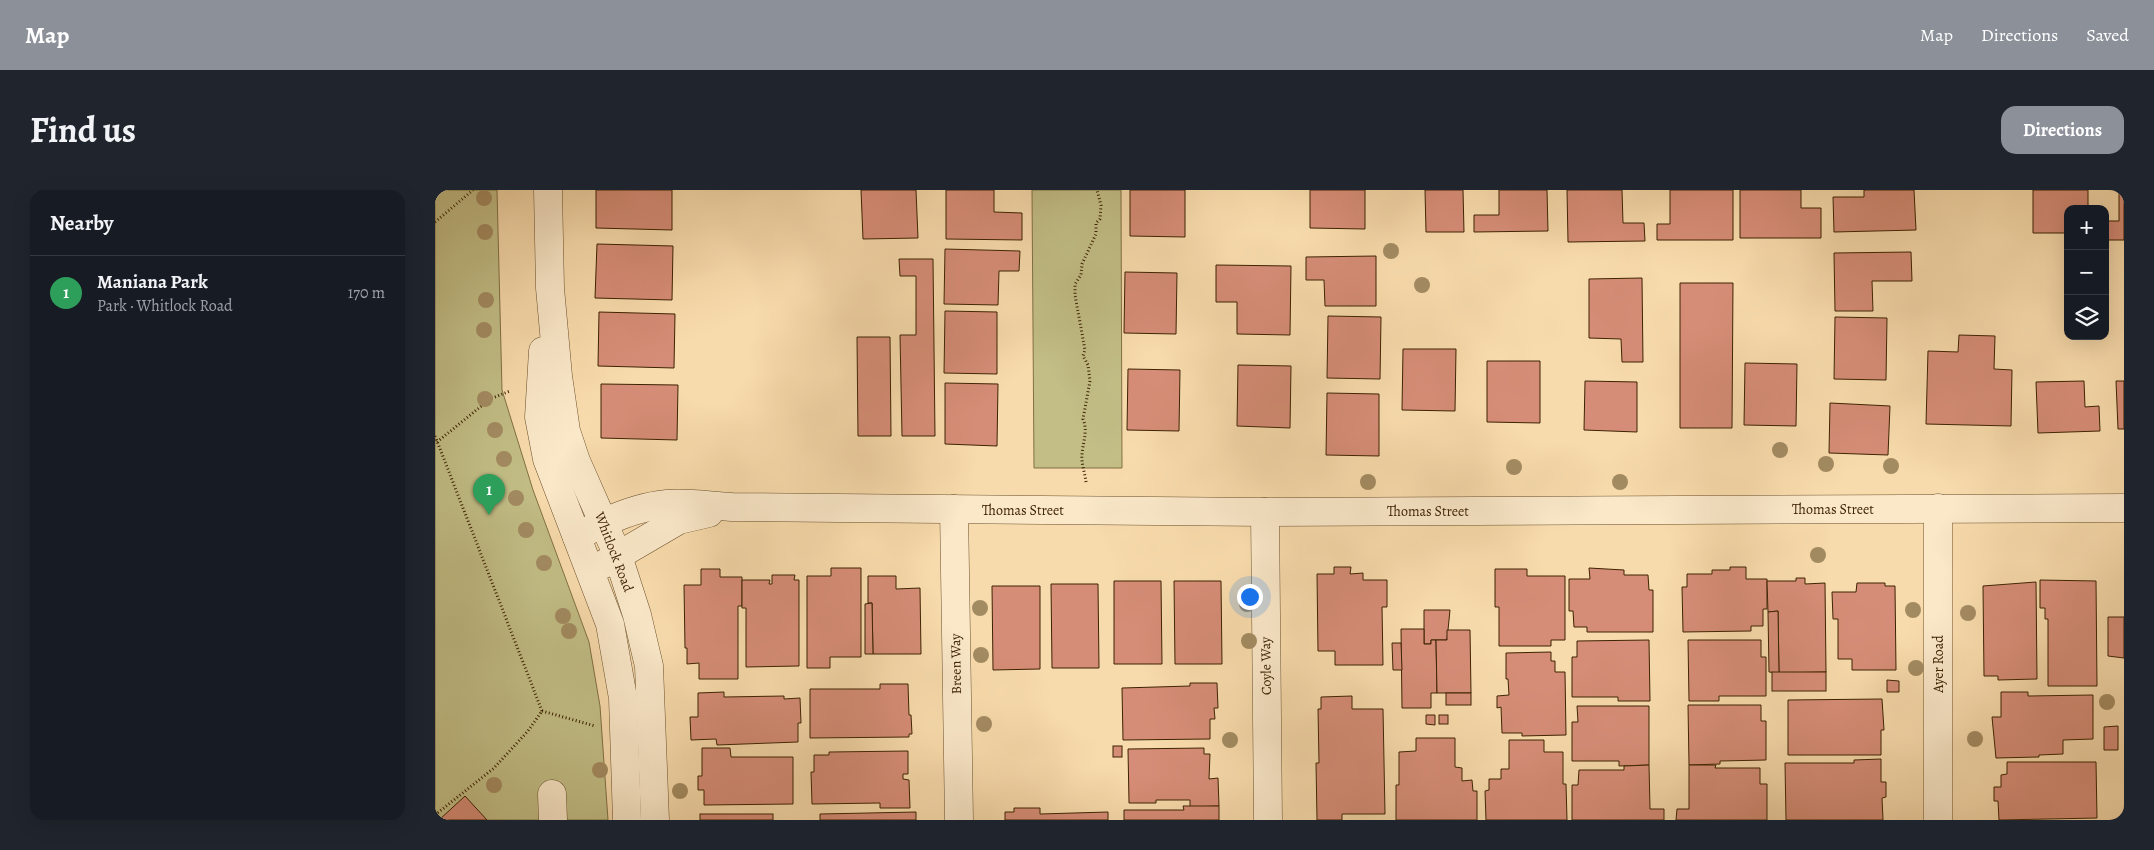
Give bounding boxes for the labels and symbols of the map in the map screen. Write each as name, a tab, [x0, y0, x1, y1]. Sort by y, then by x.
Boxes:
pin: 1	[473, 474, 505, 515]
street label: Thomas Street	[1792, 500, 1874, 519]
street label: Thomas Street	[982, 501, 1064, 520]
street label: Thomas Street	[1387, 502, 1469, 521]
street label: Whitlock Road	[590, 508, 638, 595]
your location	[1237, 584, 1263, 610]
street label: Breen Way	[946, 633, 966, 695]
street label: Ayer Road	[1929, 635, 1948, 694]
street label: Coyle Way	[1256, 636, 1276, 695]

